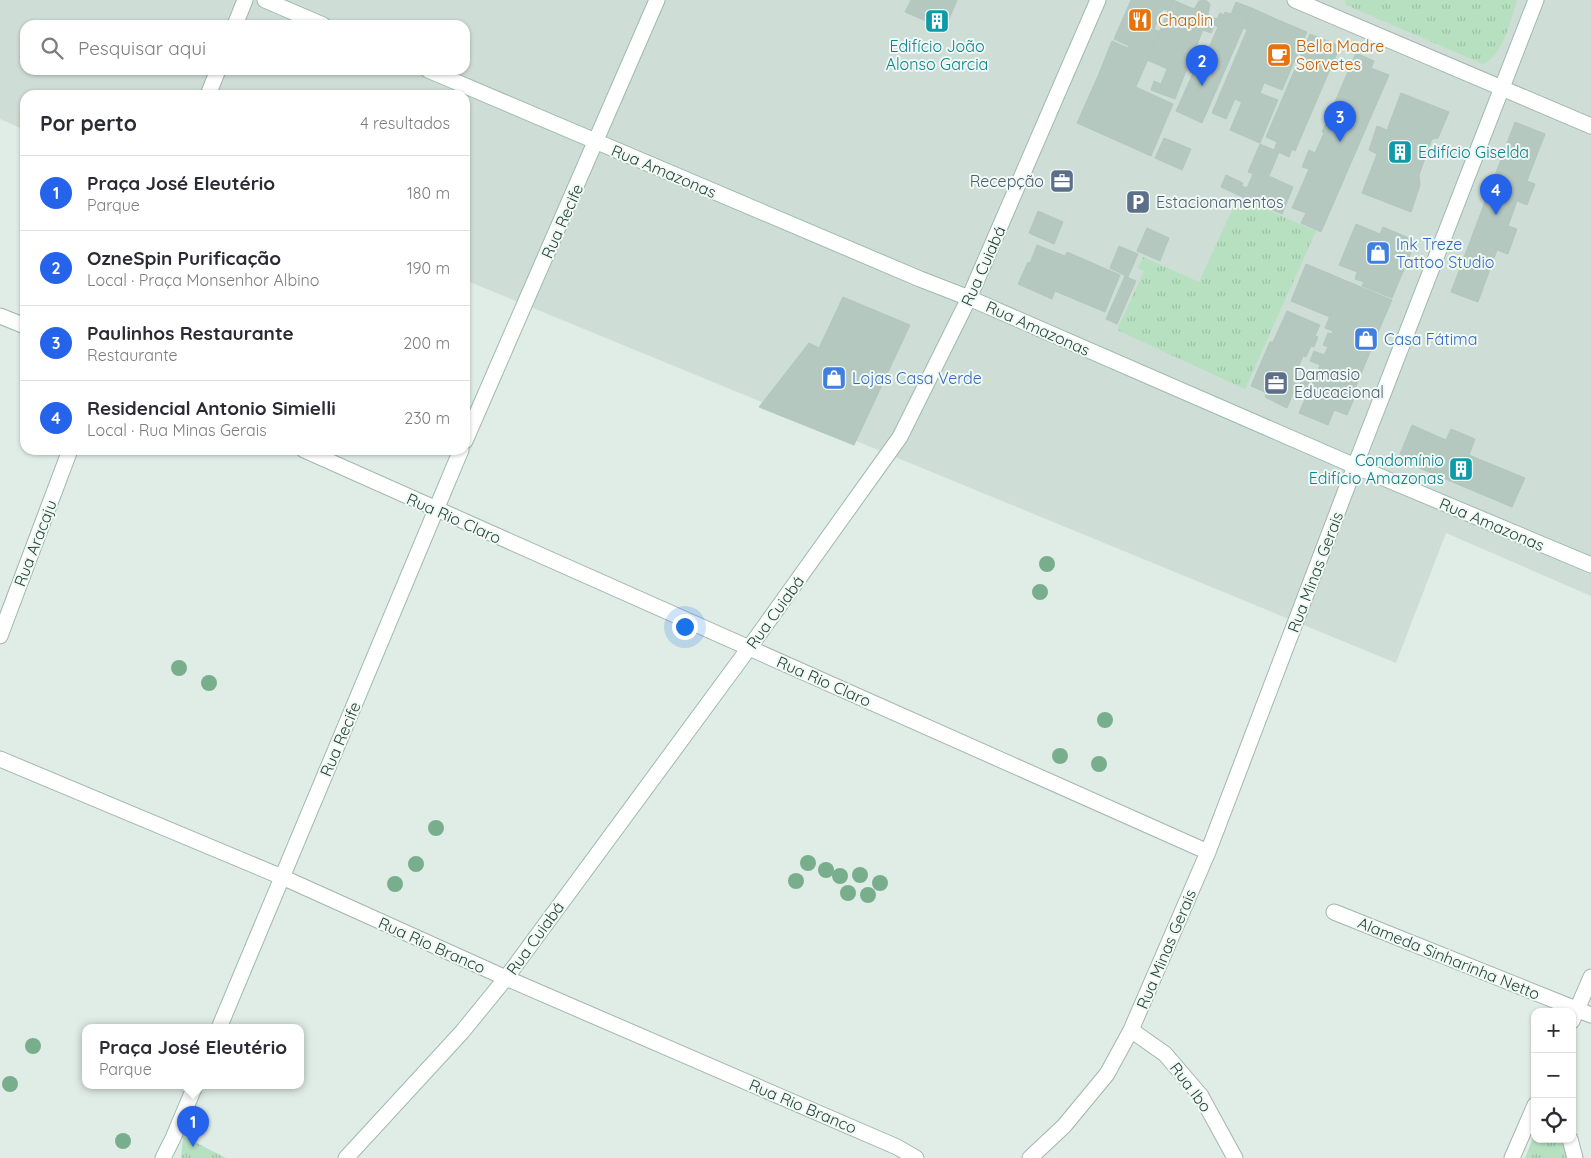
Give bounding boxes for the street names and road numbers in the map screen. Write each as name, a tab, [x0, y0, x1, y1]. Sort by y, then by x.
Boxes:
street label: Rua Amazonas	[609, 140, 719, 202]
street label: Rua Recife	[537, 181, 587, 261]
street label: Rua Cuiabá	[956, 223, 1010, 309]
street label: Rua Amazonas	[983, 296, 1093, 360]
street label: Rua Rio Claro	[404, 488, 504, 548]
street label: Rua Amazonas	[1437, 493, 1547, 555]
street label: Rua Aracaju	[9, 497, 61, 589]
street label: Rua Minas Gerais	[1283, 509, 1347, 635]
street label: Rua Cuiabá	[742, 571, 808, 653]
street label: Rua Rio Claro	[774, 651, 874, 711]
street label: Rua Recife	[315, 699, 365, 779]
street label: Rua Minas Gerais	[1132, 886, 1200, 1012]
street label: Rua Cuiabá	[502, 897, 568, 979]
street label: Rua Rio Branco	[375, 912, 489, 978]
street label: Alameda Sinharinha Netto	[1355, 912, 1543, 1004]
street label: Rua Ibo	[1166, 1058, 1216, 1116]
street label: Rua Rio Branco	[746, 1074, 860, 1138]

